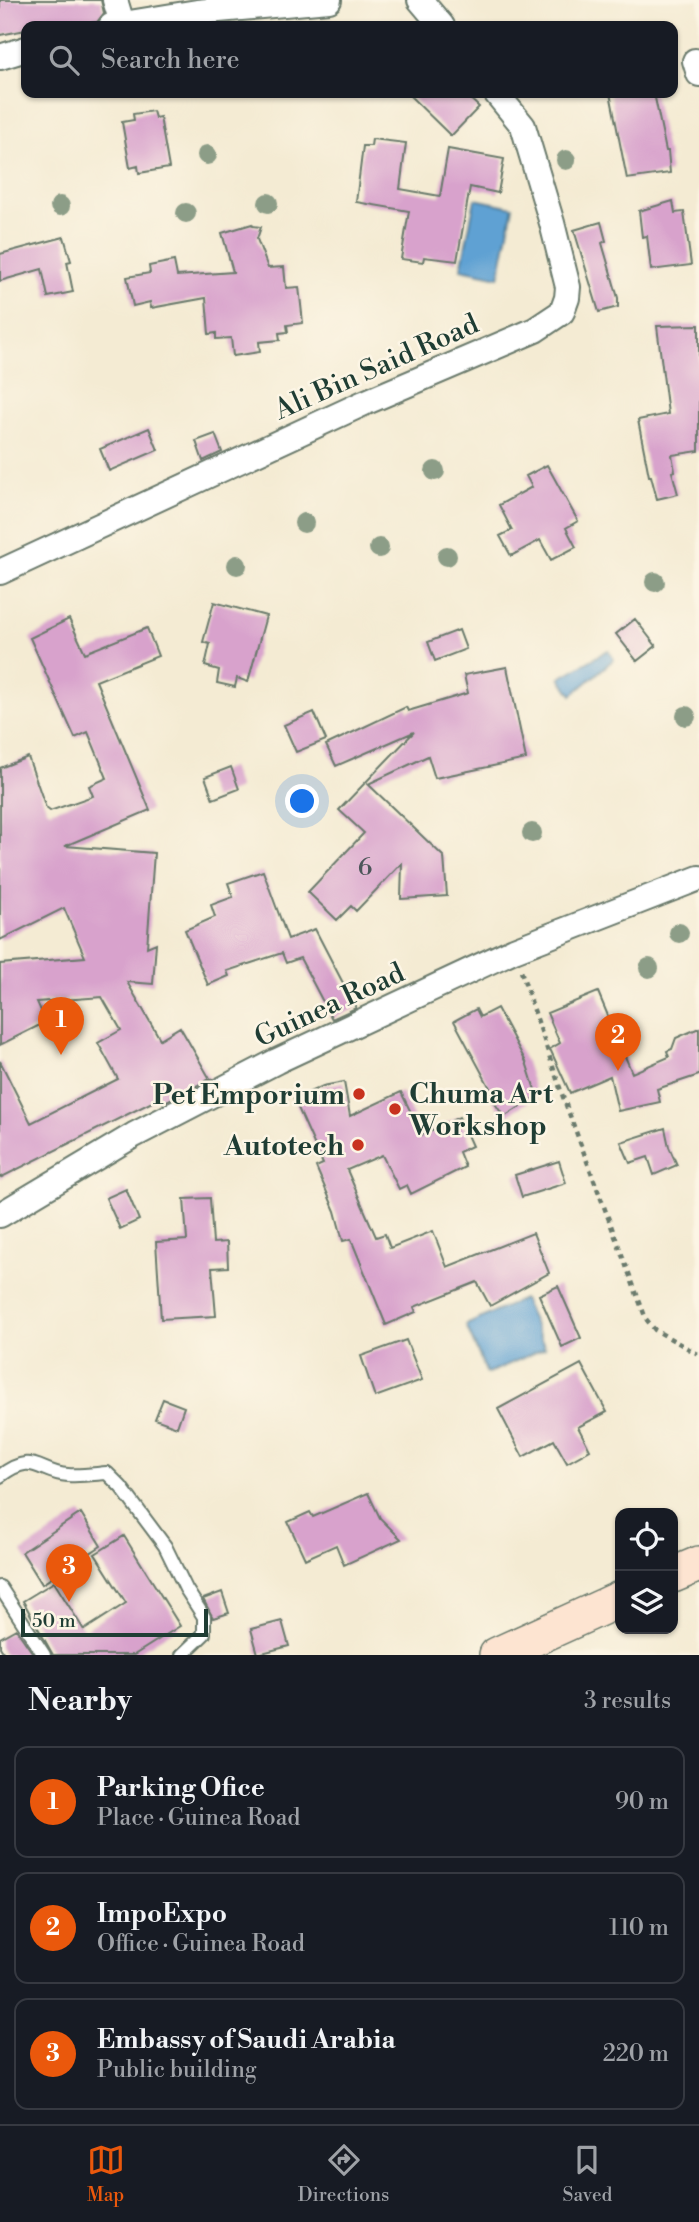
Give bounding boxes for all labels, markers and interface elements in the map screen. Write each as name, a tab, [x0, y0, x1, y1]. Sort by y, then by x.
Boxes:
search box	[21, 21, 678, 98]
icon: search	[45, 41, 83, 79]
text: Search here	[101, 44, 240, 76]
street label: Ali Bin Said Road	[268, 307, 484, 429]
your location	[285, 784, 319, 818]
house number: 6	[358, 853, 372, 883]
street label: Guinea Road	[249, 955, 410, 1055]
pin: 1	[38, 997, 84, 1055]
pin: 2	[595, 1013, 641, 1071]
place label: Chuma Art Workshop	[408, 1077, 554, 1144]
place label: Pet Emporium	[153, 1078, 346, 1113]
marker: Pet Emporium	[351, 1086, 367, 1102]
marker: Chuma Art Workshop	[387, 1101, 403, 1117]
place label: Autotech	[223, 1129, 344, 1164]
marker: Autotech	[350, 1137, 366, 1153]
map controls	[615, 1508, 678, 1634]
button: locate	[615, 1508, 678, 1571]
pin: 3	[46, 1544, 92, 1602]
button: layers	[615, 1571, 678, 1634]
scale bar	[21, 1606, 208, 1638]
text: 50 m	[32, 1609, 76, 1633]
text: Nearby	[28, 1682, 132, 1720]
text: 3 results	[584, 1687, 671, 1715]
text: Parking Ofice	[97, 1772, 265, 1804]
text: 1	[47, 1788, 59, 1816]
text: 90 m	[615, 1788, 669, 1816]
text: Place · Guinea Road	[97, 1804, 300, 1832]
text: ImpoExpo	[97, 1898, 227, 1930]
text: 2	[46, 1914, 60, 1942]
text: 110 m	[609, 1914, 669, 1942]
text: Office · Guinea Road	[97, 1930, 305, 1958]
text: Embassy of Saudi Arabia	[97, 2024, 395, 2056]
text: 3	[46, 2040, 60, 2068]
text: 220 m	[603, 2040, 669, 2068]
text: Public building	[97, 2056, 257, 2084]
tab: Map	[87, 2141, 125, 2207]
tab: Directions	[298, 2141, 389, 2207]
tab: Saved	[563, 2141, 612, 2207]

